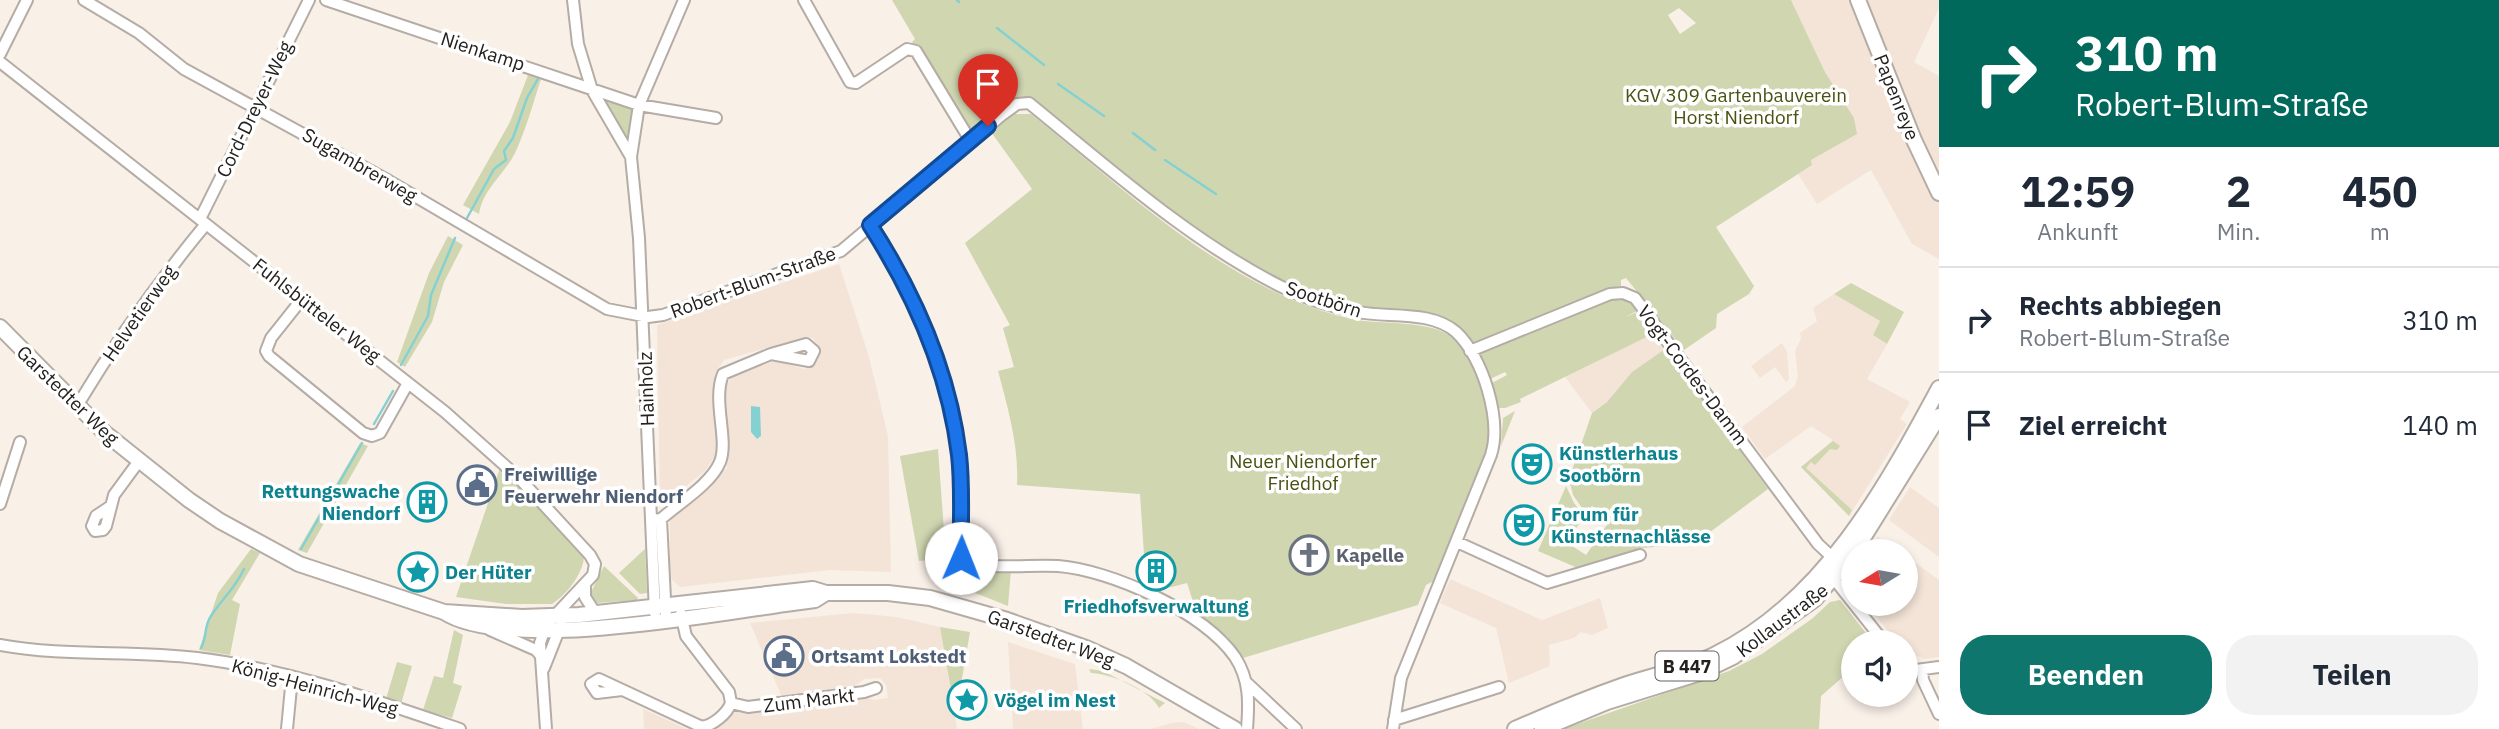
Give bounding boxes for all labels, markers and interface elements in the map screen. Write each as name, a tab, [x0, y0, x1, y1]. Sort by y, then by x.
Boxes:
text: 310 m	[2075, 21, 2219, 84]
street label: Nienkamp	[438, 26, 528, 76]
icon: right	[1960, 28, 2051, 119]
street label: Cord-Dreyer-Weg	[211, 37, 297, 181]
street label: Papenreye	[1869, 50, 1925, 144]
pin	[958, 54, 1018, 126]
icon: arrive	[969, 65, 1007, 103]
park label: KGV 309 Gartenbauverein Horst Niendorf	[1625, 83, 1847, 129]
text: Robert-Blum-Straße	[2075, 83, 2369, 125]
street label: Sugambrerweg	[298, 122, 422, 208]
text: 12:59	[2020, 164, 2135, 219]
text: 2	[2226, 164, 2251, 219]
text: 450	[2342, 164, 2417, 219]
text: Ankunft	[2037, 216, 2119, 246]
text: Min.	[2217, 216, 2260, 246]
text: m	[2370, 216, 2390, 246]
street label: Robert-Blum-Straße	[667, 241, 839, 323]
street label: Fuhlsbütteler Weg	[248, 253, 386, 367]
street label: Helvetierweg	[97, 260, 181, 366]
street label: Sootbörn	[1283, 275, 1365, 323]
text: Rechts abbiegen	[2019, 288, 2222, 322]
street label: Vogt-Cordes-Damm	[1632, 300, 1754, 450]
icon: right	[1960, 301, 1998, 339]
text: 310 m	[2402, 303, 2478, 337]
text: Robert-Blum-Straße	[2019, 322, 2230, 352]
street label: Garstedter Weg	[12, 340, 124, 450]
street label: Hainholz	[633, 351, 659, 427]
icon: arrive	[1960, 406, 1998, 444]
text: Ziel erreicht	[2019, 408, 2167, 442]
text: 140 m	[2402, 408, 2478, 442]
place label: Künstlerhaus Sootbörn	[1559, 441, 1678, 487]
theatre icon: Künstlerhaus Sootbörn	[1511, 443, 1553, 485]
park label: Neuer Niendorfer Friedhof	[1229, 449, 1377, 495]
place label: Freiwillige Feuerwehr Niendorf	[504, 462, 683, 508]
public building icon: Freiwillige Feuerwehr Niendorf	[456, 464, 498, 506]
place label: Rettungswache Niendorf	[261, 479, 400, 525]
building icon: Rettungswache Niendorf	[406, 481, 448, 523]
place label: Forum für Künsternachlässe	[1551, 502, 1711, 548]
theatre icon: Forum für Künsternachlässe	[1503, 504, 1545, 546]
position arrow	[924, 521, 998, 595]
church icon: Kapelle	[1288, 534, 1330, 576]
north arrow	[1841, 539, 1918, 616]
map controls	[1841, 539, 1918, 707]
place label: Kapelle	[1336, 543, 1404, 567]
building icon: Friedhofsverwaltung	[1135, 550, 1177, 592]
place icon: Der Hüter	[397, 551, 439, 593]
place label: Der Hüter	[445, 560, 532, 584]
street label: Kollaustraße	[1731, 578, 1833, 662]
place label: Friedhofsverwaltung	[1063, 594, 1249, 618]
street label: Garstedter Weg	[984, 604, 1118, 672]
button: sound	[1841, 630, 1918, 707]
public building icon: Ortsamt Lokstedt	[763, 635, 805, 677]
button: Beenden	[1960, 635, 2212, 715]
button: Teilen	[2226, 635, 2478, 715]
place label: Ortsamt Lokstedt	[811, 644, 966, 668]
road number: B 447	[1656, 652, 1718, 680]
street label: König-Heinrich-Weg	[229, 653, 401, 721]
place icon: Vögel im Nest	[946, 679, 988, 721]
street label: Zum Markt	[762, 682, 856, 718]
place label: Vögel im Nest	[994, 688, 1116, 712]

